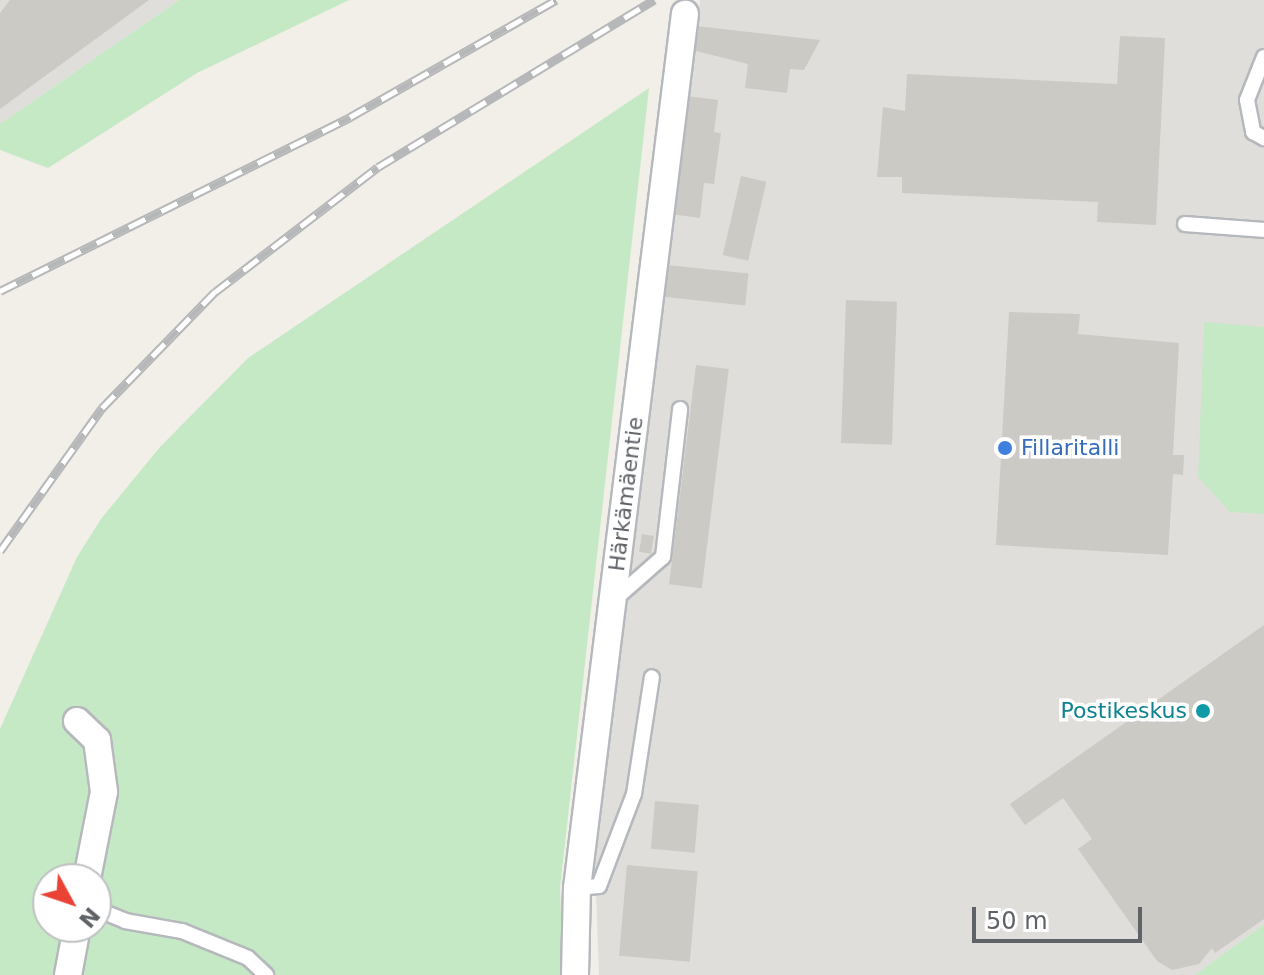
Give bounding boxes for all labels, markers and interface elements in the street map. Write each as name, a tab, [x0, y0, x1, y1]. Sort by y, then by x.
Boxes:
street label: Härkämäentie	[603, 415, 649, 573]
place label: Fillaritalli	[1021, 435, 1119, 461]
marker: Fillaritalli	[996, 439, 1014, 457]
place label: Postikeskus	[1060, 698, 1187, 724]
marker: Postikeskus	[1194, 702, 1212, 720]
north arrow	[32, 863, 112, 943]
scale bar	[976, 891, 1146, 941]
text: N	[74, 902, 105, 933]
text: 50 m	[986, 907, 1048, 935]

